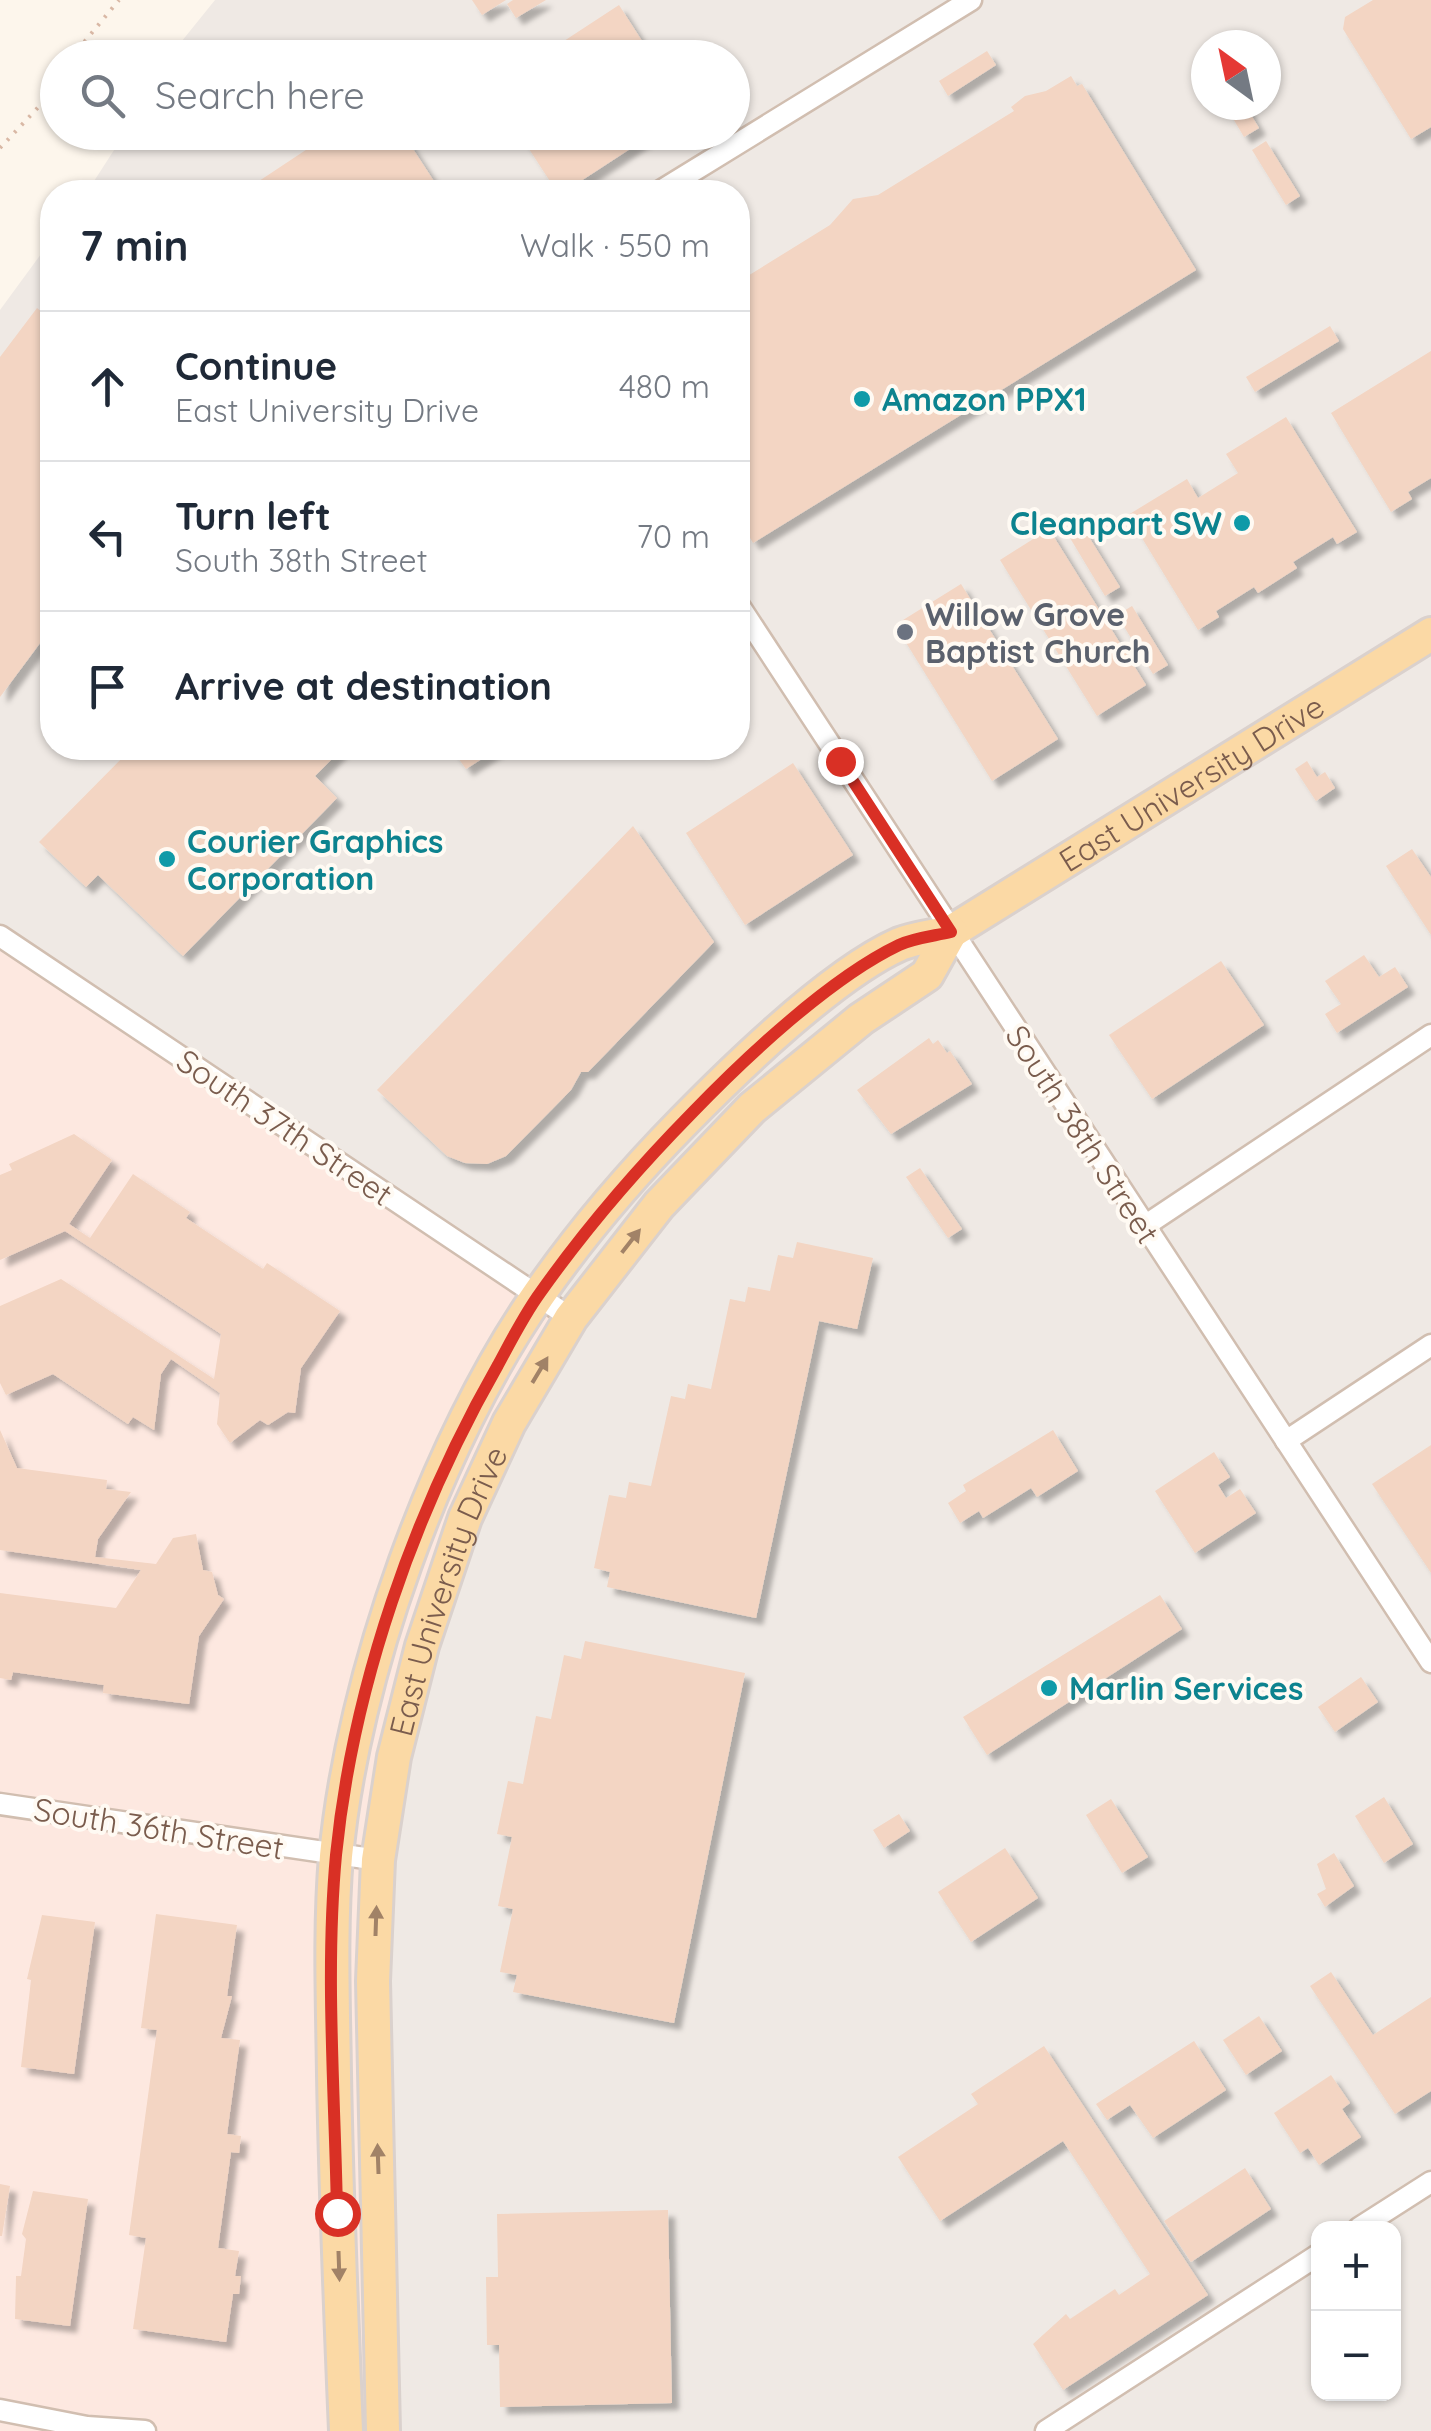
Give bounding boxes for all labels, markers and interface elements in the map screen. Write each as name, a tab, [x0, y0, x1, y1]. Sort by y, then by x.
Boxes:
north arrow	[1191, 30, 1281, 120]
search box	[40, 40, 750, 150]
icon: search	[75, 68, 130, 123]
text: Search here	[155, 71, 365, 119]
text: 7 min	[80, 219, 189, 272]
text: Walk · 550 m	[520, 225, 710, 265]
text: Continue	[175, 342, 337, 390]
icon: ahead	[80, 359, 135, 414]
text: 480 m	[619, 366, 710, 406]
place label: Amazon PPX1	[882, 379, 1087, 419]
marker: Amazon PPX1	[851, 388, 873, 410]
text: East University Drive	[175, 390, 479, 430]
text: Turn left	[175, 492, 331, 540]
place label: Cleanpart SW	[1010, 503, 1222, 543]
icon: left	[80, 509, 135, 564]
marker: Cleanpart SW	[1231, 512, 1253, 534]
text: 70 m	[637, 516, 710, 556]
text: South 38th Street	[175, 540, 428, 580]
place label: Willow Grove Baptist Church	[925, 594, 1150, 671]
marker: Willow Grove Baptist Church	[894, 621, 916, 643]
icon: arrive	[80, 659, 135, 714]
text: Arrive at destination	[175, 662, 552, 710]
street label: East University Drive	[1051, 686, 1331, 880]
route end	[818, 739, 864, 785]
place label: Courier Graphics Corporation	[187, 821, 443, 898]
marker: Courier Graphics Corporation	[156, 848, 178, 870]
street label: South 38th Street	[997, 1017, 1169, 1251]
street label: South 37th Street	[169, 1040, 401, 1214]
one-way arrow	[620, 1229, 641, 1254]
one-way arrow	[531, 1356, 548, 1385]
street label: East University Drive	[380, 1440, 516, 1740]
place label: Marlin Services	[1069, 1668, 1303, 1708]
marker: Marlin Services	[1038, 1677, 1060, 1699]
street label: South 36th Street	[31, 1788, 287, 1868]
one-way arrow	[368, 1904, 384, 1936]
one-way arrow	[370, 2142, 386, 2174]
route start	[315, 2191, 361, 2237]
map controls	[1311, 2221, 1401, 2401]
button: +	[1311, 2221, 1401, 2311]
one-way arrow	[331, 2251, 347, 2283]
button: −	[1311, 2311, 1401, 2401]

